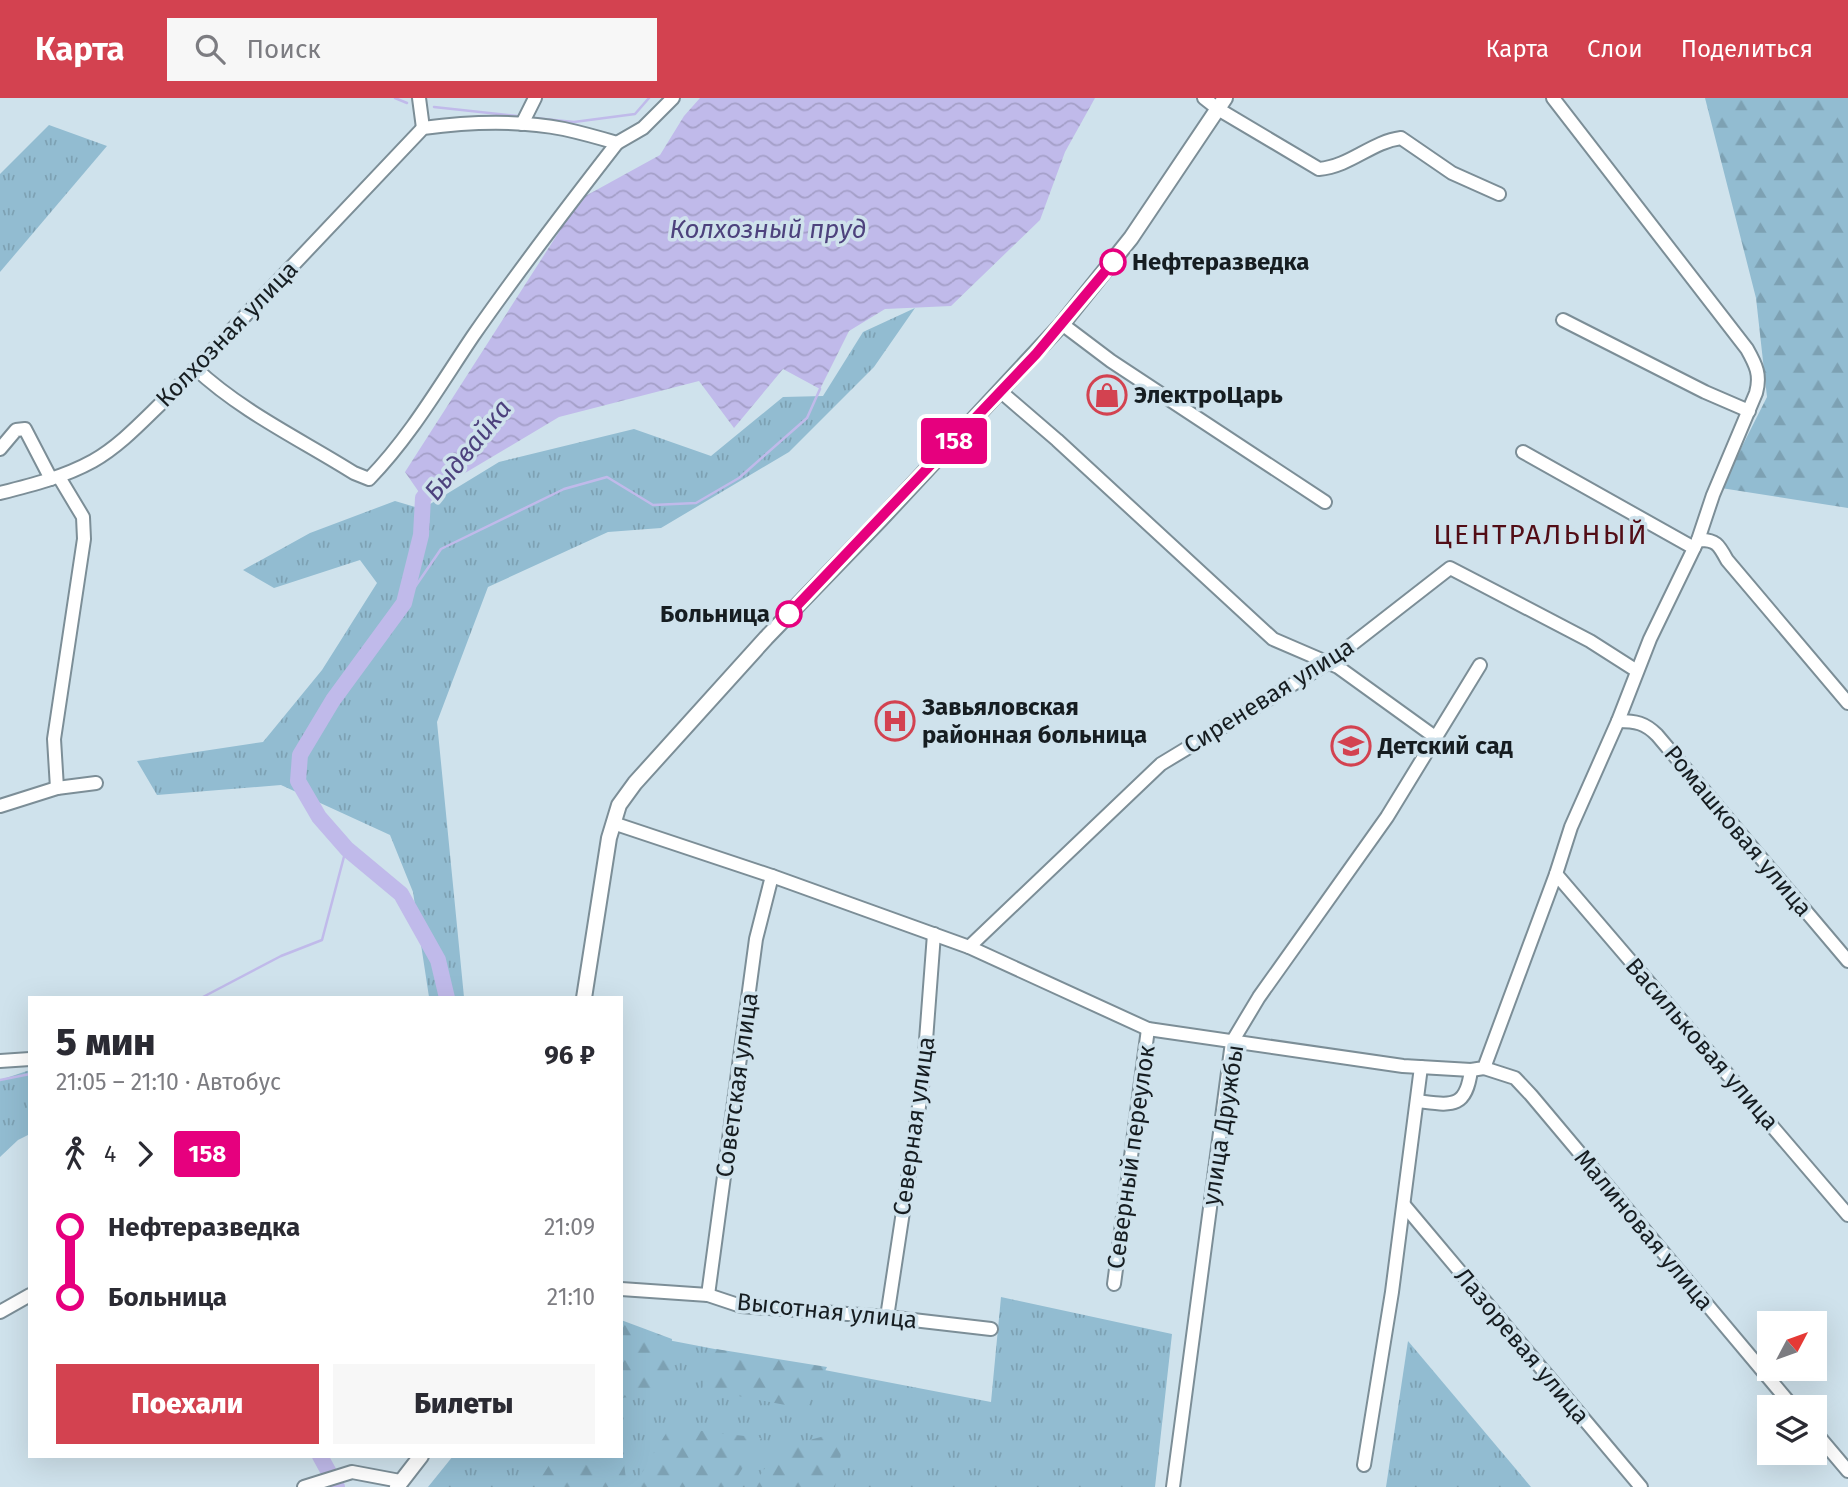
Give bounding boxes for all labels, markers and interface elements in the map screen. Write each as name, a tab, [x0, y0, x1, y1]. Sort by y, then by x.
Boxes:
search box	[167, 18, 657, 81]
text: Карта	[35, 29, 125, 69]
icon: search	[191, 30, 229, 68]
text: Поиск	[247, 34, 321, 65]
text: Карта	[1485, 35, 1549, 63]
text: Слои	[1587, 35, 1643, 63]
text: Поделиться	[1681, 35, 1813, 63]
water label: Колхозный пруд	[669, 214, 867, 245]
place label: Нефтеразведка	[1132, 248, 1309, 276]
marker: Нефтеразведка	[1100, 249, 1126, 275]
street label: Колхозная улица	[150, 255, 304, 413]
shop icon: ЭлектроЦарь	[1086, 374, 1128, 416]
place label: ЭлектроЦарь	[1134, 381, 1283, 409]
water label: Быдвайка	[418, 393, 518, 507]
line badge: 158	[914, 418, 994, 464]
text: 158	[935, 427, 973, 455]
district label: ЦЕНТРАЛЬНЫЙ	[1433, 518, 1649, 551]
place label: Больница	[660, 600, 770, 628]
marker: Больница	[776, 601, 802, 627]
street label: Сиреневая улица	[1179, 632, 1359, 760]
place label: Завьяловская районная больница	[921, 693, 1147, 749]
hospital icon: Завьяловская районная больница	[874, 700, 916, 742]
school or university icon: Детский сад	[1330, 725, 1372, 767]
place label: Детский сад	[1377, 732, 1514, 760]
street label: Ромашковая улица	[1658, 740, 1818, 922]
street label: Васильковая улица	[1620, 952, 1784, 1136]
street label: Советская улица	[710, 991, 764, 1179]
text: 5 мин	[56, 1019, 155, 1065]
street label: Северная улица	[888, 1035, 940, 1217]
text: 96 ₽	[544, 1040, 595, 1071]
street label: Северный переулок	[1101, 1043, 1161, 1271]
street label: улица Дружбы	[1196, 1043, 1250, 1207]
text: 21:05 – 21:10 · Автобус	[56, 1068, 281, 1096]
icon: walk	[56, 1135, 94, 1173]
icon: forward	[126, 1135, 164, 1173]
text: 4	[104, 1140, 116, 1168]
text: 158	[188, 1140, 226, 1168]
street label: Малиновая улица	[1569, 1144, 1719, 1316]
text: Нефтеразведка	[108, 1212, 300, 1243]
text: 21:09	[544, 1213, 595, 1241]
street label: Лазоревая улица	[1449, 1262, 1595, 1430]
text: Больница	[108, 1282, 227, 1313]
text: 21:10	[547, 1283, 595, 1311]
street label: Высотная улица	[735, 1288, 919, 1334]
north arrow	[1757, 1311, 1827, 1381]
map controls	[1757, 1311, 1827, 1465]
button: Поехали	[56, 1364, 319, 1444]
button: Билеты	[333, 1364, 595, 1444]
button: layers	[1757, 1395, 1827, 1465]

